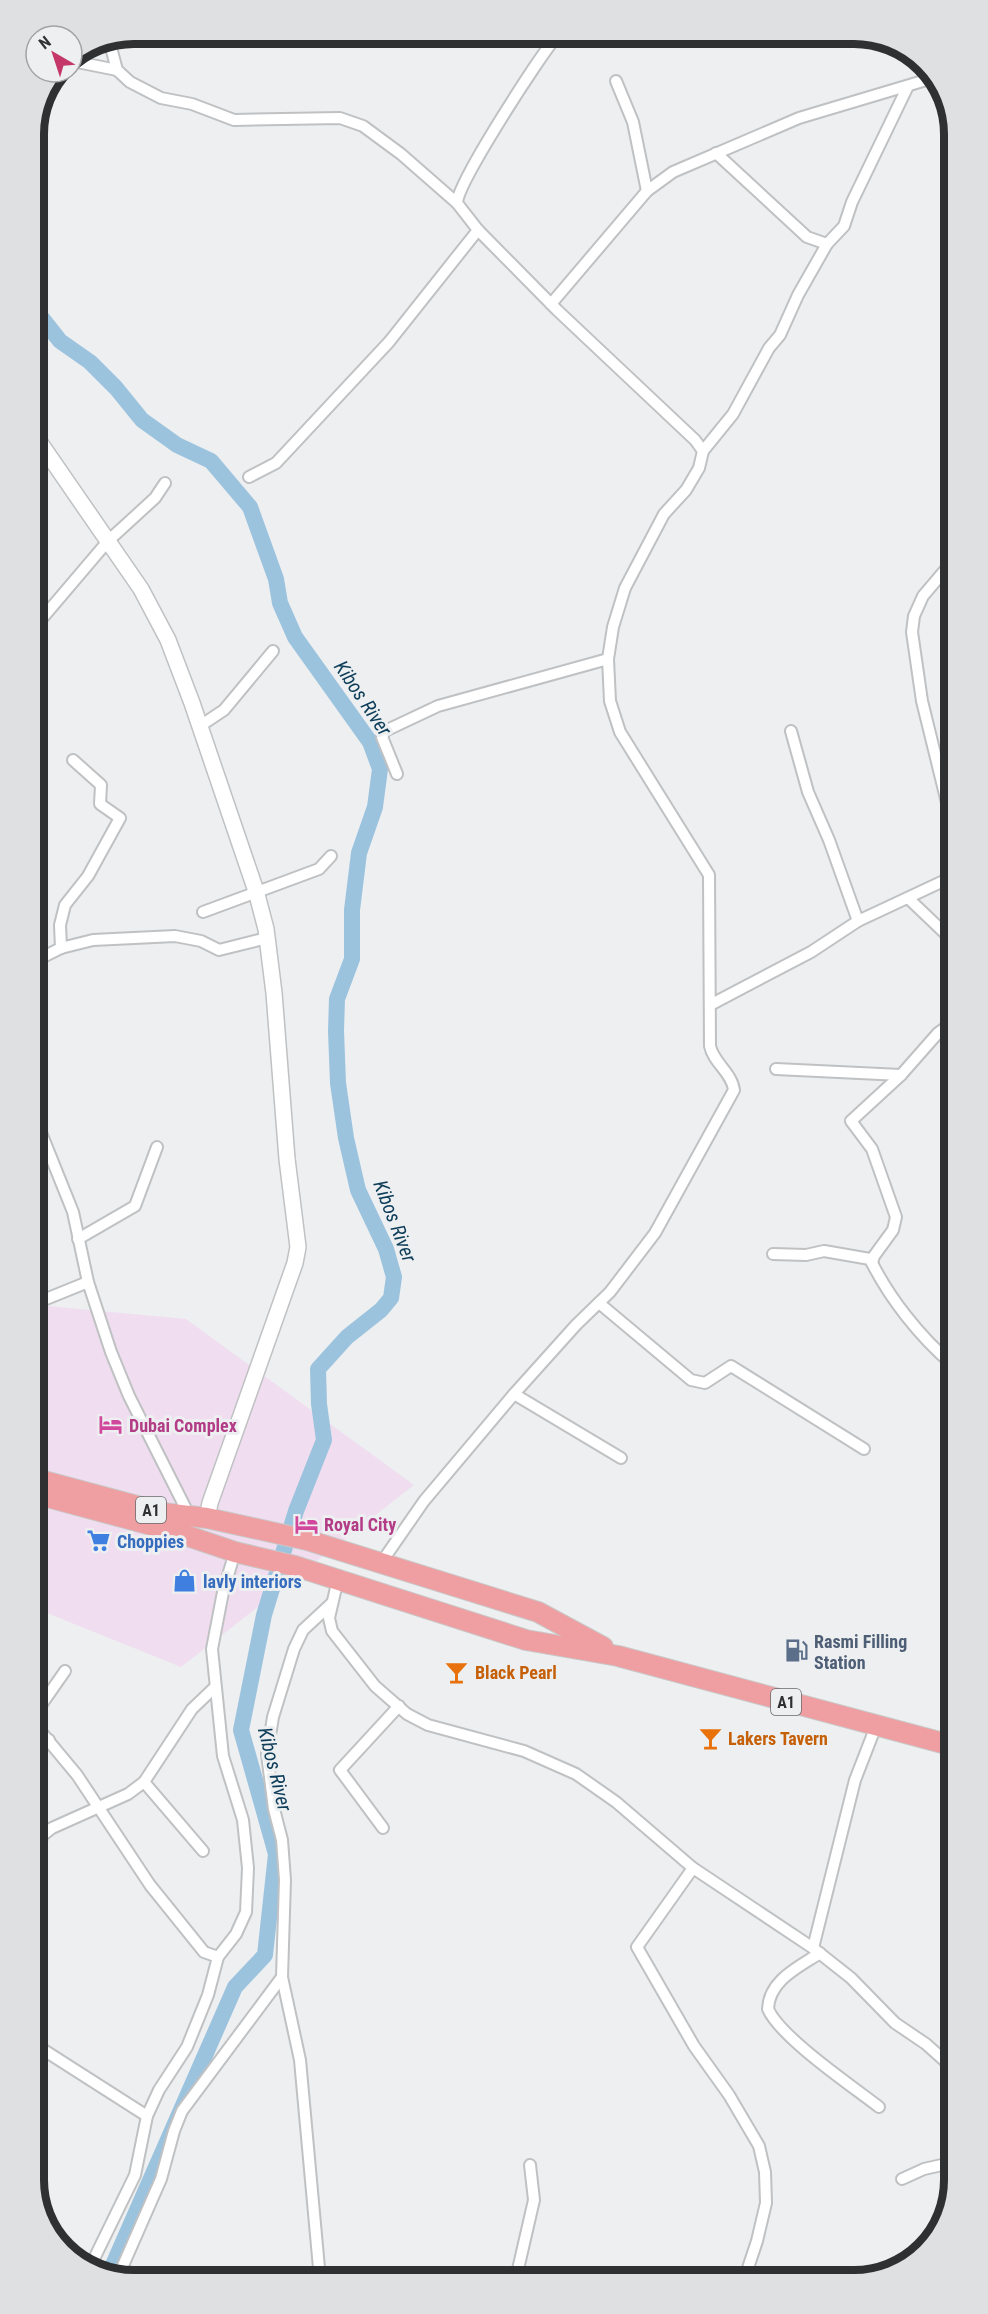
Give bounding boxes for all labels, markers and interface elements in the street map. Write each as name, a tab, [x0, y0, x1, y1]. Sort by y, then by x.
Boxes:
north arrow	[24, 24, 84, 84]
text: N	[35, 32, 55, 53]
water label: Kibos River	[329, 656, 398, 741]
water label: Kibos River	[368, 1177, 422, 1266]
hotel icon: Dubai Complex	[98, 1412, 124, 1438]
place label: Dubai Complex	[129, 1415, 237, 1436]
road number: A1	[136, 1497, 166, 1523]
hotel icon: Royal City	[293, 1511, 319, 1537]
place label: Royal City	[324, 1514, 396, 1535]
supermarket icon: Choppies	[86, 1528, 112, 1554]
place label: Choppies	[117, 1531, 184, 1552]
shop icon: lavly interiors	[172, 1568, 198, 1594]
place label: lavly interiors	[203, 1571, 302, 1592]
place label: Rasmi Filling Station	[814, 1631, 907, 1673]
fuel station icon: Rasmi Filling Station	[783, 1638, 809, 1664]
bar icon: Black Pearl	[444, 1659, 470, 1685]
place label: Black Pearl	[475, 1662, 557, 1683]
road number: A1	[771, 1689, 801, 1715]
water label: Kibos River	[253, 1725, 297, 1815]
bar icon: Lakers Tavern	[697, 1725, 723, 1751]
place label: Lakers Tavern	[728, 1728, 828, 1749]

